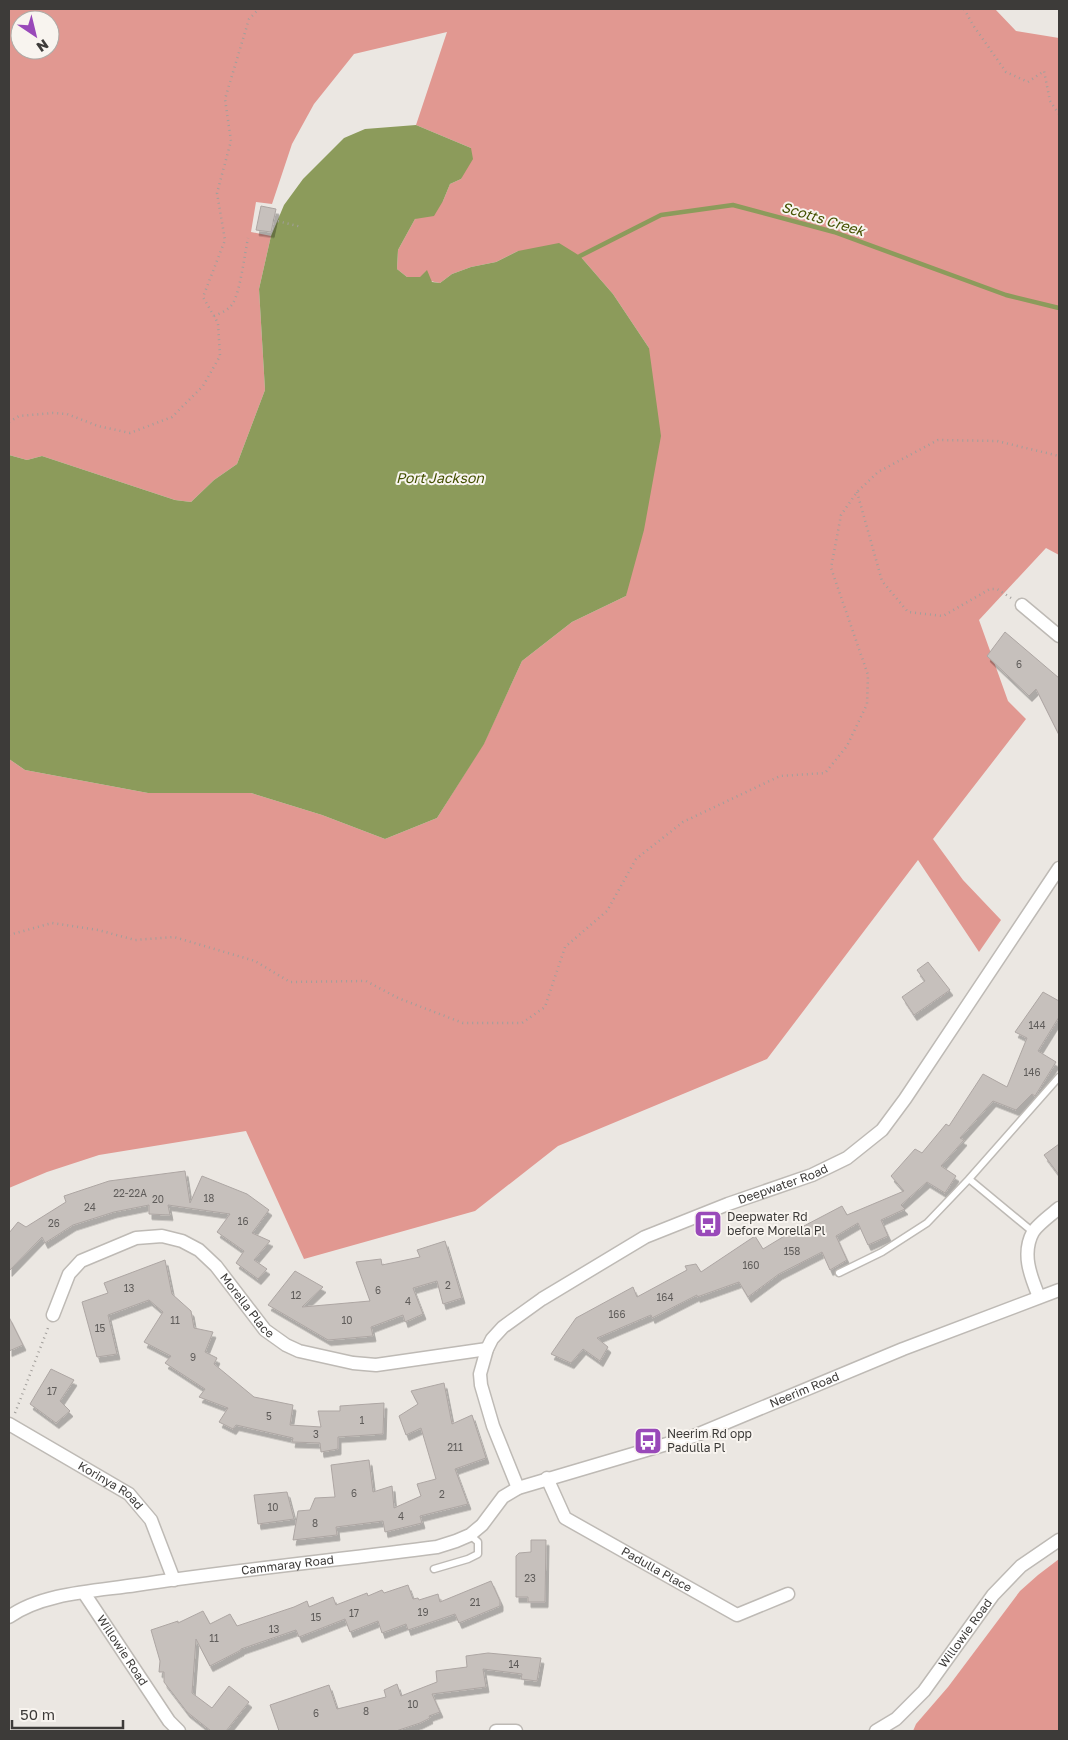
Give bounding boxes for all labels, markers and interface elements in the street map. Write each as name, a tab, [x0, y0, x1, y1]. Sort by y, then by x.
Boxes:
north arrow	[10, 10, 60, 60]
text: N	[34, 36, 52, 56]
water label: Scotts Creek	[780, 198, 869, 240]
water label: Port Jackson	[396, 469, 485, 486]
house number: 6	[1016, 658, 1022, 670]
house number: 144	[1028, 1019, 1046, 1031]
house number: 146	[1024, 1066, 1041, 1078]
street label: Deepwater Road	[736, 1160, 830, 1207]
house number: 22-22A	[113, 1187, 147, 1199]
house number: 18	[204, 1192, 214, 1204]
house number: 20	[152, 1193, 164, 1205]
house number: 24	[84, 1201, 96, 1213]
bus stop icon: Deepwater Rd before Morella Pl	[693, 1209, 723, 1239]
place label: Deepwater Rd before Morella Pl	[727, 1209, 826, 1238]
house number: 16	[238, 1215, 248, 1227]
house number: 26	[48, 1217, 60, 1229]
house number: 158	[784, 1245, 800, 1257]
house number: 160	[742, 1259, 760, 1271]
street label: Morella Place	[217, 1270, 277, 1341]
house number: 2	[445, 1279, 451, 1291]
house number: 13	[124, 1282, 134, 1294]
house number: 6	[375, 1284, 381, 1296]
house number: 12	[291, 1289, 302, 1301]
house number: 164	[657, 1291, 674, 1303]
house number: 4	[405, 1295, 411, 1307]
house number: 166	[609, 1308, 625, 1320]
house number: 11	[170, 1314, 180, 1326]
house number: 10	[341, 1314, 353, 1326]
house number: 15	[95, 1322, 106, 1334]
house number: 9	[190, 1351, 196, 1363]
street label: Neerim Road	[767, 1368, 841, 1411]
house number: 17	[47, 1385, 57, 1397]
house number: 5	[266, 1410, 272, 1422]
house number: 1	[360, 1414, 365, 1426]
bus stop icon: Neerim Rd opp Padulla Pl	[633, 1426, 663, 1456]
place label: Neerim Rd opp Padulla Pl	[667, 1426, 752, 1455]
house number: 3	[313, 1428, 319, 1440]
house number: 211	[447, 1441, 463, 1453]
street label: Korinya Road	[75, 1458, 147, 1512]
house number: 6	[351, 1487, 357, 1499]
house number: 2	[439, 1488, 445, 1500]
house number: 10	[267, 1501, 279, 1513]
house number: 4	[398, 1510, 404, 1522]
house number: 8	[312, 1517, 318, 1529]
street label: Padulla Place	[619, 1543, 695, 1595]
street label: Cammaray Road	[240, 1552, 335, 1578]
house number: 23	[524, 1572, 536, 1584]
street label: Willowie Road	[935, 1595, 995, 1671]
house number: 21	[470, 1596, 480, 1608]
house number: 19	[418, 1606, 428, 1618]
house number: 17	[349, 1607, 359, 1619]
house number: 15	[311, 1611, 322, 1623]
street label: Willowie Road	[94, 1612, 151, 1688]
house number: 13	[269, 1623, 279, 1635]
house number: 11	[209, 1632, 219, 1644]
house number: 14	[509, 1658, 519, 1670]
scale bar	[12, 1698, 124, 1730]
house number: 10	[407, 1698, 419, 1710]
text: 50 m	[20, 1705, 55, 1723]
house number: 8	[363, 1705, 369, 1717]
house number: 6	[313, 1707, 319, 1719]

